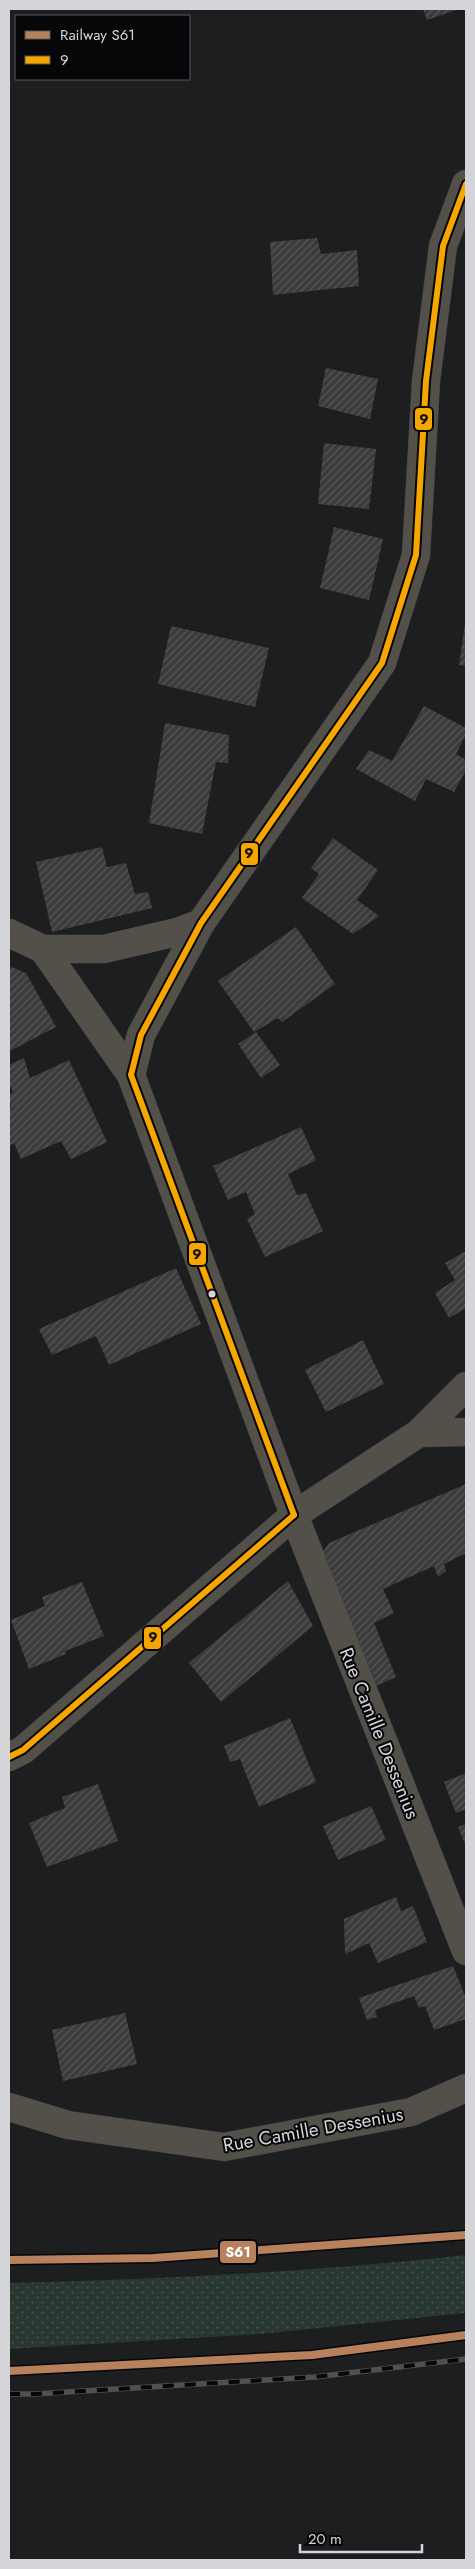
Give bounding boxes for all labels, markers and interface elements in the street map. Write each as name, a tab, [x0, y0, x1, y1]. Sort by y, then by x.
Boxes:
legend	[15, 15, 190, 80]
text: Railway S61	[60, 24, 135, 46]
text: 9	[60, 49, 69, 71]
line badge: 9	[414, 407, 433, 431]
text: 9	[419, 409, 429, 429]
line badge: 9	[240, 842, 259, 866]
text: 9	[244, 843, 254, 863]
line badge: 9	[188, 1242, 207, 1266]
text: 9	[192, 1244, 202, 1264]
unlabelled marker	[207, 1289, 217, 1299]
line badge: 9	[143, 1626, 162, 1650]
text: 9	[148, 1627, 158, 1647]
street label: Rue Camille Dessenius	[333, 1643, 426, 1823]
street label: Rue Camille Dessenius	[221, 2100, 406, 2159]
line badge: S61	[219, 2240, 257, 2264]
text: S61	[225, 2242, 251, 2262]
scale bar	[300, 2522, 422, 2554]
text: 20 m	[308, 2528, 342, 2550]

